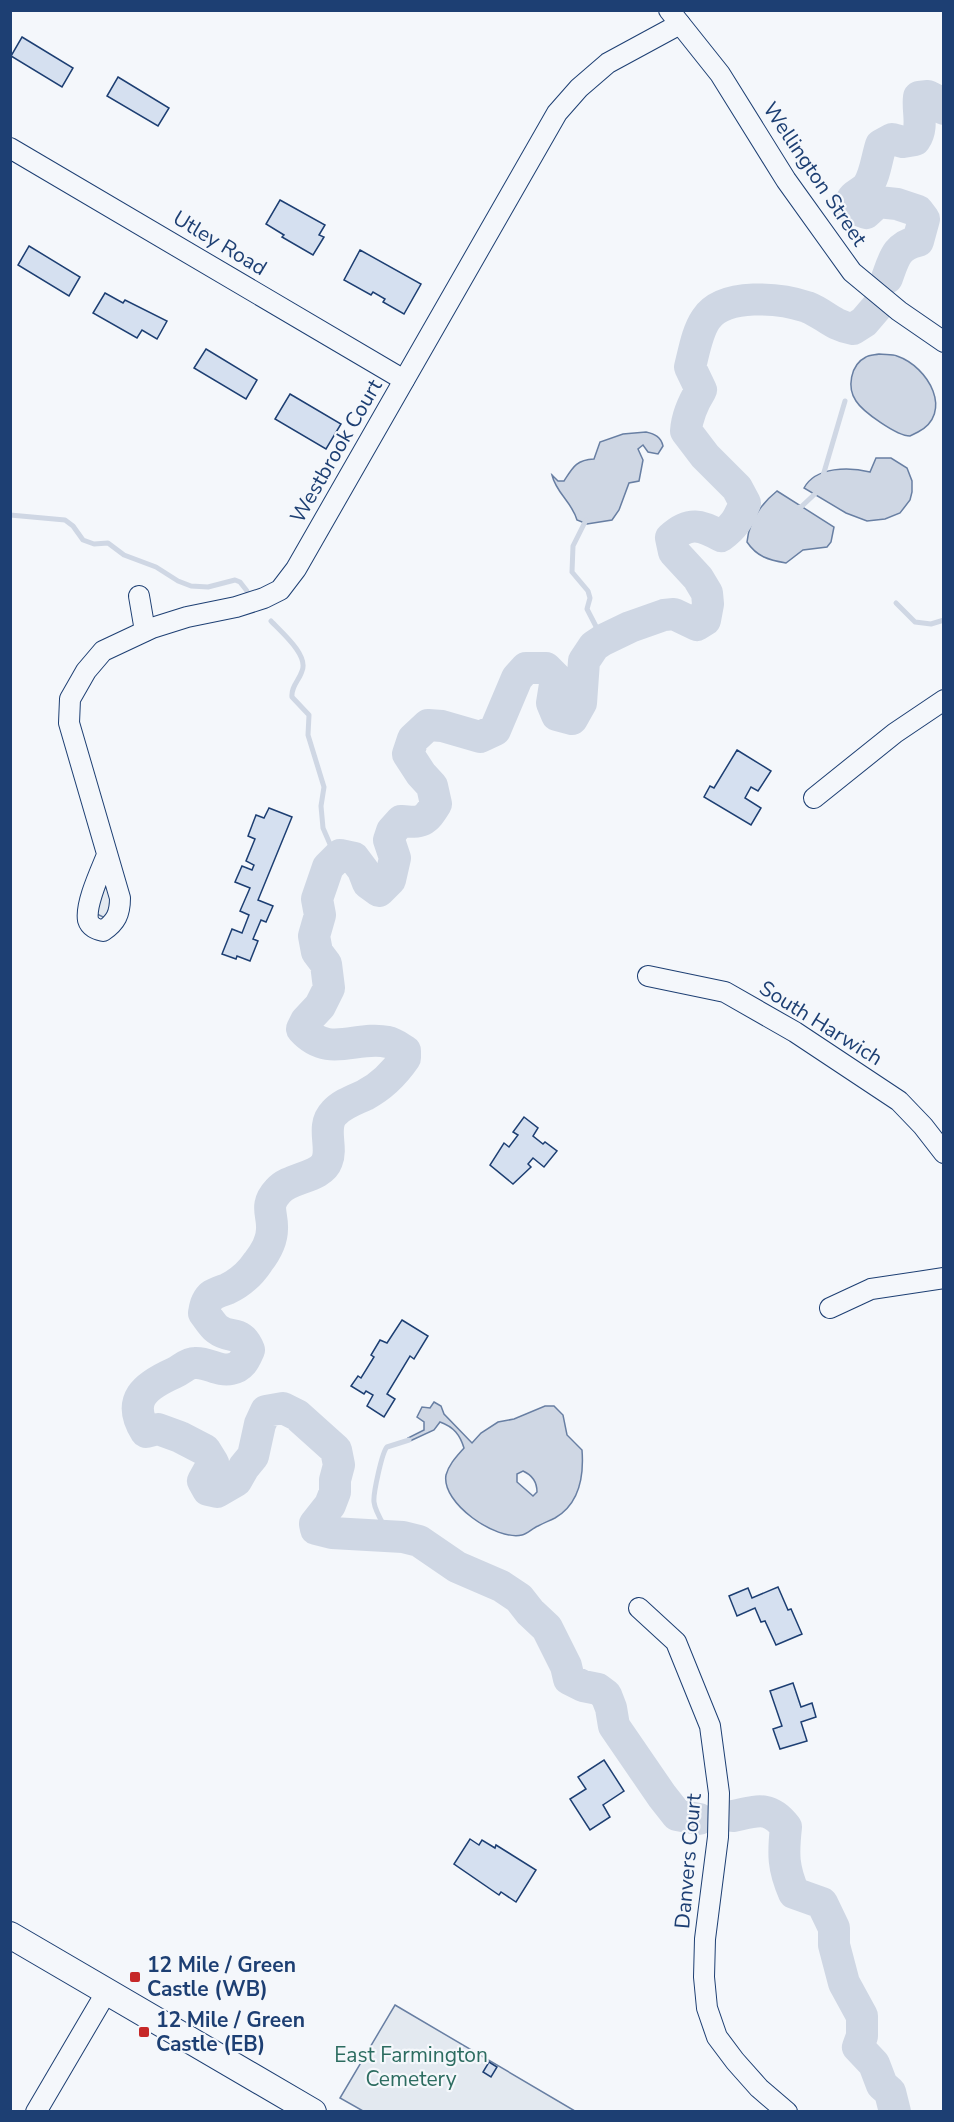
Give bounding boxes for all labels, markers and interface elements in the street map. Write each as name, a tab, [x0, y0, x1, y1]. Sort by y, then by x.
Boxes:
street label: Wellington Street	[756, 96, 874, 252]
street label: Utley Road	[168, 204, 272, 282]
street label: Westbrook Court	[283, 373, 389, 528]
street label: South Harwich	[754, 974, 888, 1072]
street label: Danvers Court	[668, 1792, 708, 1930]
place label: 12 Mile / Green Castle (WB)	[147, 1951, 296, 2003]
marker: 12 Mile / Green Castle (WB)	[128, 1970, 142, 1984]
place label: 12 Mile / Green Castle (EB)	[156, 2006, 305, 2058]
marker: 12 Mile / Green Castle (EB)	[137, 2025, 151, 2039]
park label: East Farmington Cemetery	[334, 2041, 488, 2093]

